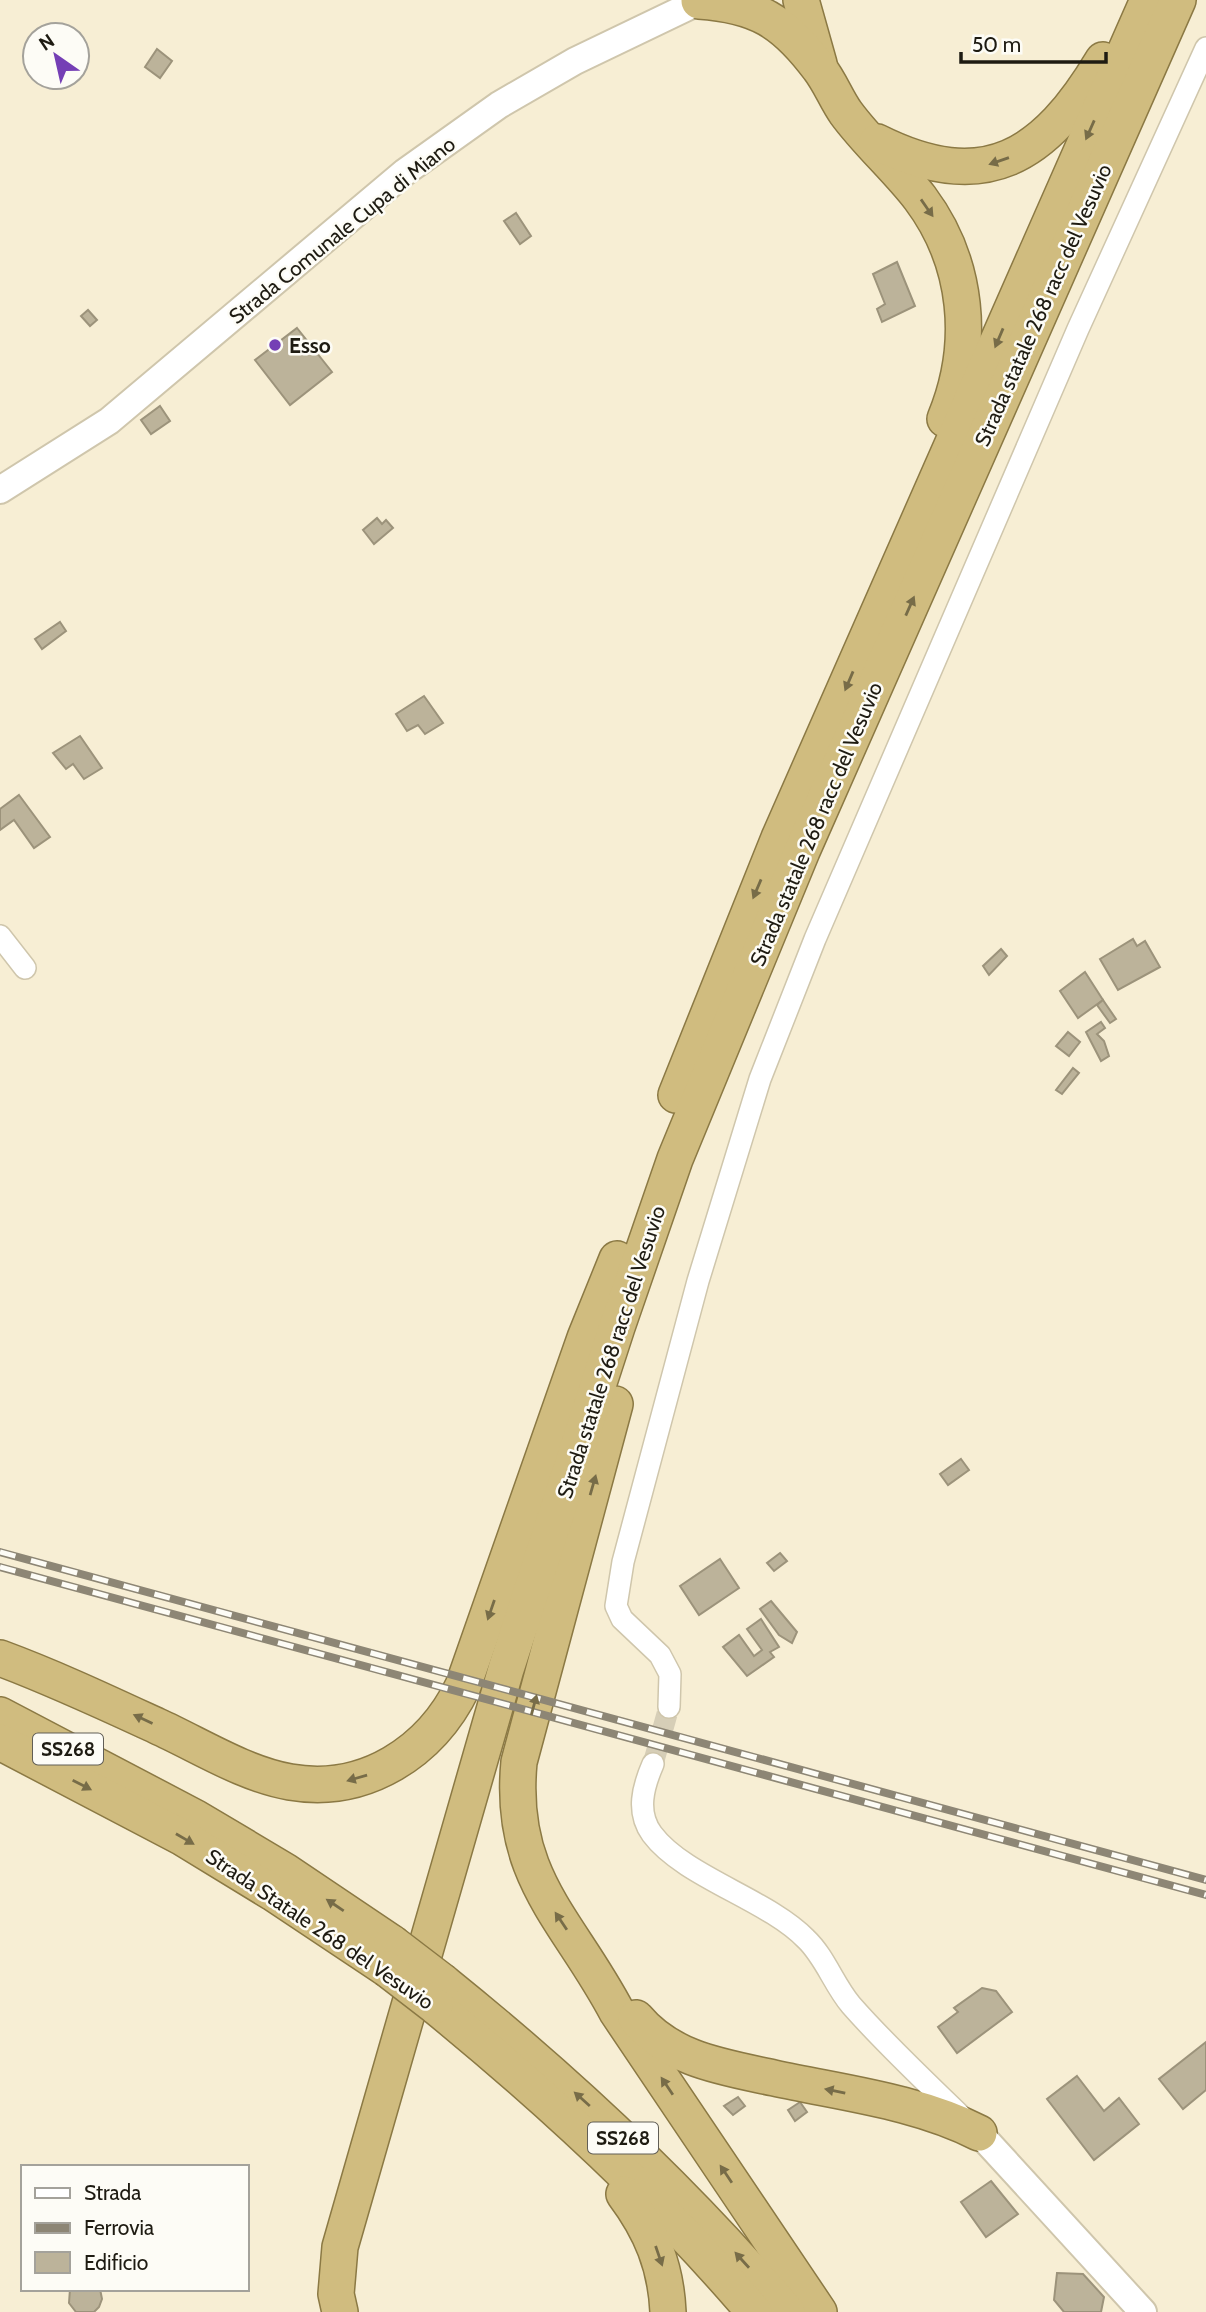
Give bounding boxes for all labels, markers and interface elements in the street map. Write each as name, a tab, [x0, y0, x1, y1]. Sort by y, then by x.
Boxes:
north arrow	[21, 21, 91, 91]
scale bar	[961, 21, 1106, 65]
text: N	[35, 29, 59, 56]
text: 50 m	[972, 32, 1021, 57]
one-way arrow	[1084, 119, 1095, 140]
street label: Strada Comunale Cupa di Miano	[224, 131, 460, 329]
one-way arrow	[988, 156, 1009, 167]
street label: Strada statale 268 racc del Vesuvio	[969, 160, 1117, 450]
one-way arrow	[919, 199, 933, 217]
one-way arrow	[994, 328, 1005, 349]
place label: Esso	[289, 333, 331, 358]
marker: Esso	[267, 337, 283, 353]
one-way arrow	[904, 596, 916, 616]
one-way arrow	[843, 671, 854, 692]
street label: Strada statale 268 racc del Vesuvio	[745, 678, 887, 970]
one-way arrow	[752, 879, 763, 900]
street label: Strada statale 268 racc del Vesuvio	[552, 1203, 670, 1501]
one-way arrow	[589, 1475, 599, 1496]
one-way arrow	[485, 1600, 496, 1621]
one-way arrow	[529, 1694, 540, 1716]
one-way arrow	[133, 1713, 153, 1725]
road number: SS268	[33, 1734, 103, 1764]
one-way arrow	[346, 1774, 367, 1784]
one-way arrow	[73, 1778, 93, 1790]
one-way arrow	[175, 1833, 194, 1845]
street label: Strada Statale 268 del Vesuvio	[201, 1843, 439, 2015]
one-way arrow	[326, 1898, 344, 1912]
one-way arrow	[554, 1911, 567, 1931]
one-way arrow	[660, 2077, 674, 2095]
one-way arrow	[824, 2086, 846, 2097]
one-way arrow	[573, 2091, 591, 2107]
road number: SS268	[588, 2122, 658, 2154]
legend	[21, 2165, 248, 2291]
one-way arrow	[719, 2165, 733, 2183]
text: Strada	[84, 2180, 141, 2205]
text: Ferrovia	[84, 2215, 154, 2240]
one-way arrow	[654, 2245, 665, 2266]
text: Edificio	[84, 2250, 148, 2275]
one-way arrow	[734, 2251, 750, 2269]

